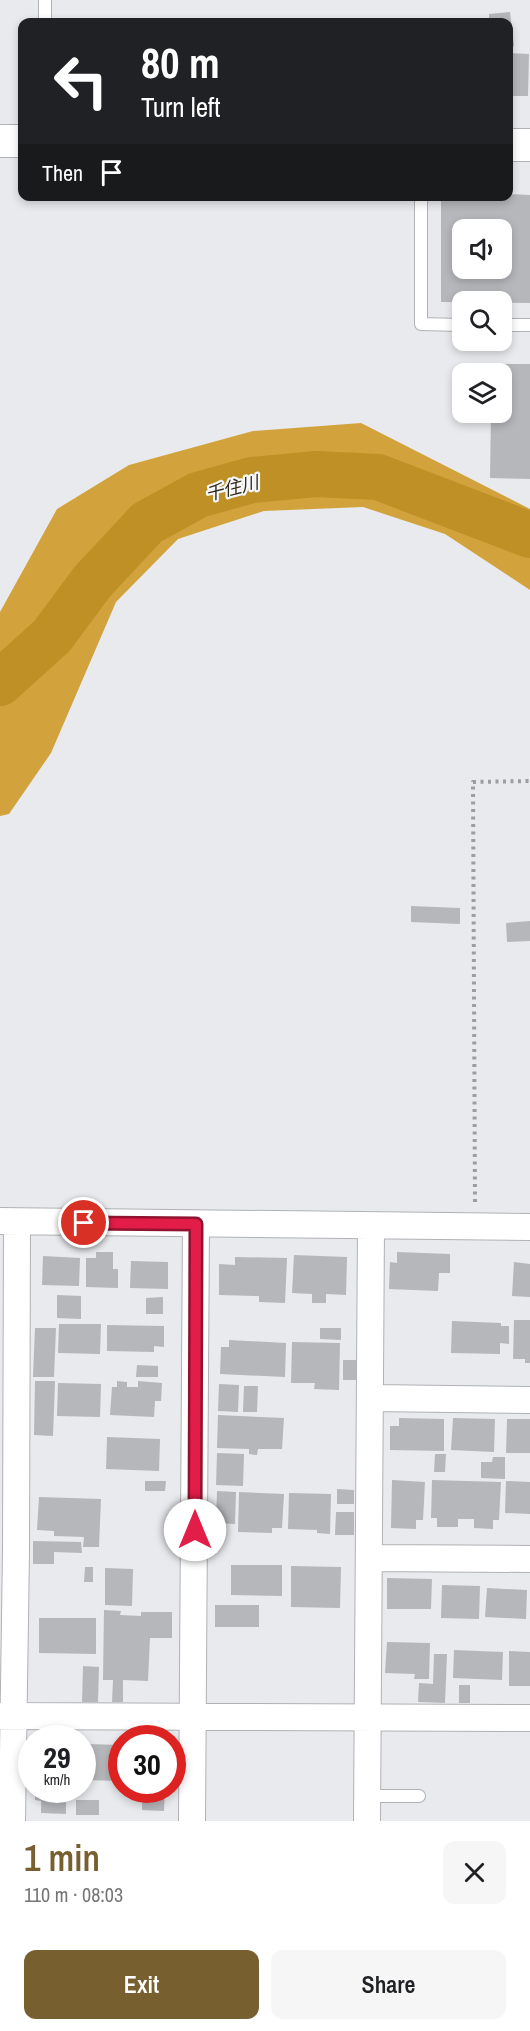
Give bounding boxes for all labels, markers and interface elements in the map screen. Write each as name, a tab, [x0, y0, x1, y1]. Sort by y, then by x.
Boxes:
text: 80 m	[141, 35, 220, 91]
icon: left	[42, 42, 120, 120]
text: Turn left	[141, 89, 220, 125]
icon: arrive	[95, 156, 128, 189]
text: Then	[42, 158, 83, 188]
map controls	[452, 219, 512, 423]
button: sound	[452, 219, 512, 279]
button: search	[452, 291, 512, 351]
button: layers	[452, 363, 512, 423]
water label: 千住川	[203, 469, 263, 507]
pin	[58, 1197, 109, 1248]
icon: arrive	[67, 1206, 100, 1239]
position arrow	[163, 1498, 227, 1562]
speed limit sign: 30	[108, 1725, 186, 1803]
text: 29	[43, 1737, 71, 1777]
text: km/h	[44, 1769, 70, 1790]
text: 1 min	[24, 1834, 100, 1882]
button: close	[443, 1841, 506, 1904]
text: 110 m · 08:03	[24, 1881, 123, 1908]
button: Exit	[24, 1950, 259, 2019]
button: Share	[271, 1950, 506, 2019]

